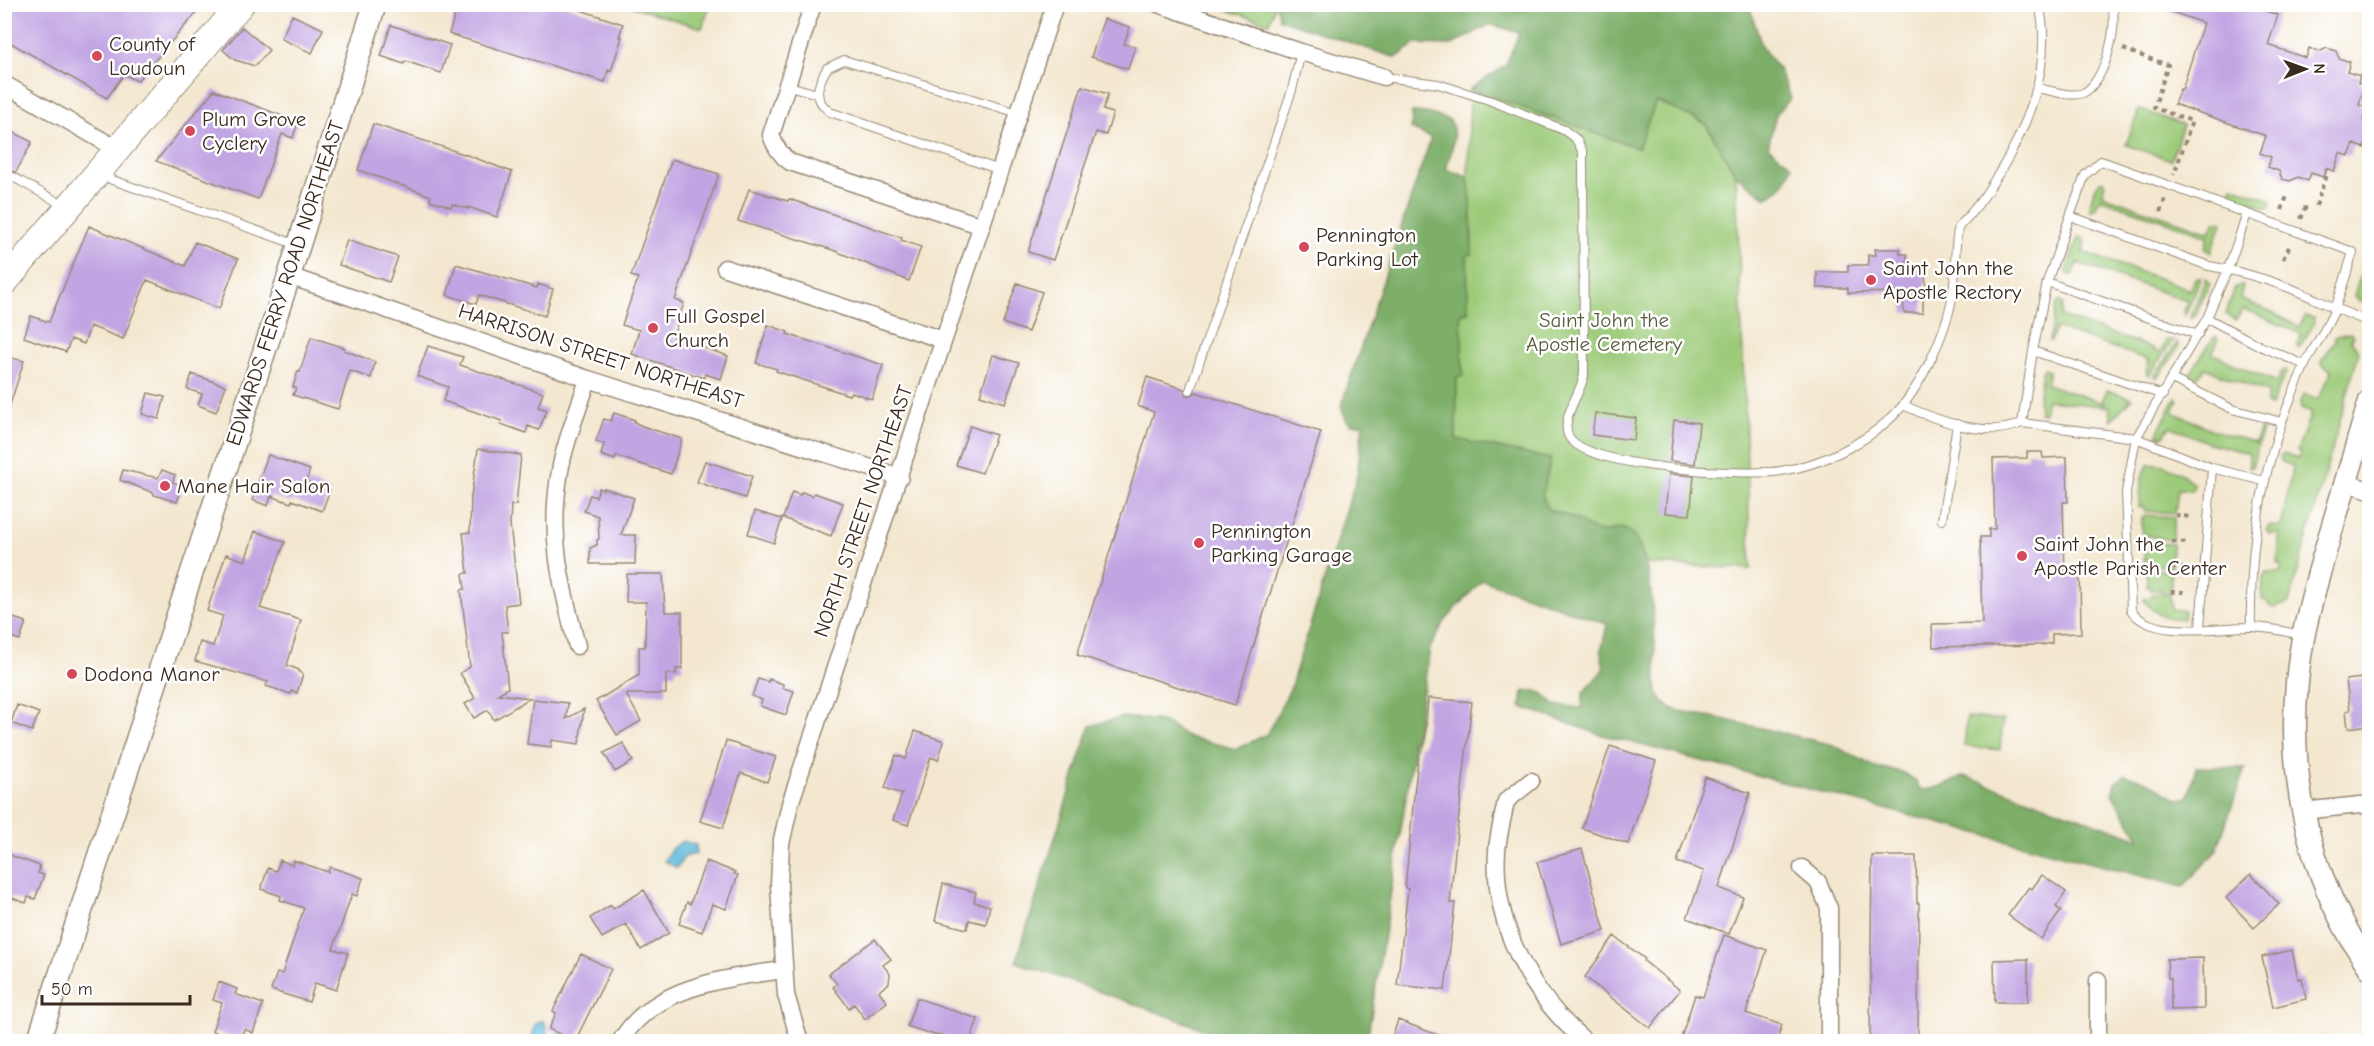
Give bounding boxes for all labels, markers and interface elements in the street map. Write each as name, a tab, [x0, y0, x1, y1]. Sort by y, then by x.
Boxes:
place label: County of Loudoun	[109, 32, 196, 80]
north arrow	[2275, 39, 2335, 99]
marker: County of Loudoun	[90, 49, 104, 63]
text: N	[2310, 63, 2328, 74]
place label: Plum Grove Cyclery	[202, 107, 306, 155]
street label: EDWARDS FERRY ROAD NORTHEAST	[221, 117, 349, 448]
marker: Plum Grove Cyclery	[183, 124, 197, 138]
place label: Pennington Parking Lot	[1316, 223, 1419, 271]
marker: Pennington Parking Lot	[1297, 240, 1311, 254]
place label: Saint John the Apostle Rectory	[1883, 256, 2022, 304]
marker: Saint John the Apostle Rectory	[1864, 273, 1878, 287]
street label: HARRISON STREET NORTHEAST	[455, 298, 747, 414]
place label: Full Gospel Church	[665, 304, 765, 352]
park label: Saint John the Apostle Cemetery	[1526, 308, 1683, 356]
marker: Full Gospel Church	[646, 321, 660, 335]
street label: NORTH STREET NORTHEAST	[809, 382, 917, 640]
place label: Mane Hair Salon	[177, 474, 330, 498]
marker: Mane Hair Salon	[158, 479, 172, 493]
place label: Pennington Parking Garage	[1211, 519, 1352, 567]
place label: Saint John the Apostle Parish Center	[2034, 532, 2227, 580]
marker: Pennington Parking Garage	[1192, 536, 1206, 550]
marker: Saint John the Apostle Parish Center	[2015, 549, 2029, 563]
place label: Dodona Manor	[84, 662, 220, 686]
marker: Dodona Manor	[65, 667, 79, 681]
scale bar	[42, 968, 190, 1006]
text: 50 m	[51, 979, 93, 1000]

